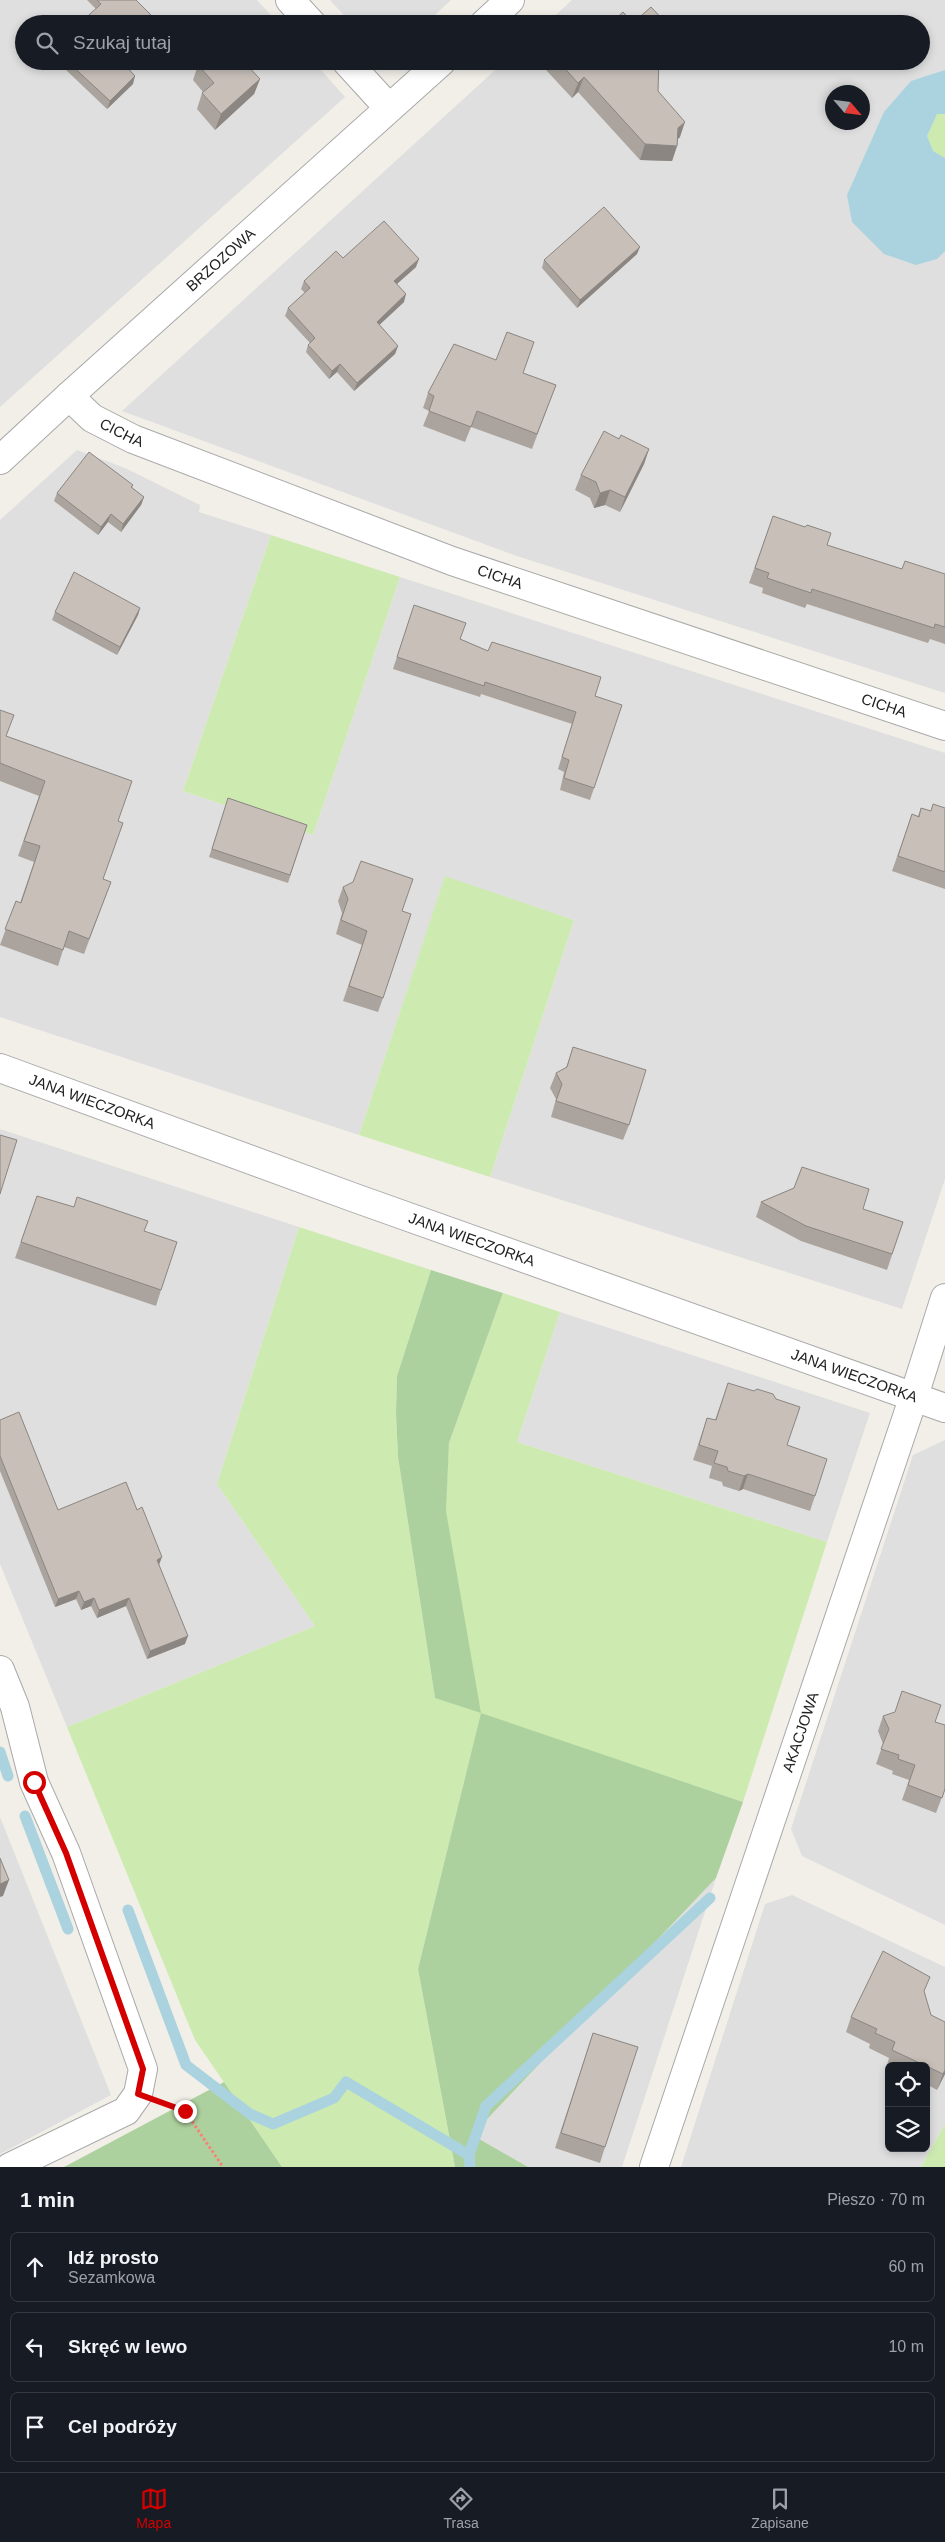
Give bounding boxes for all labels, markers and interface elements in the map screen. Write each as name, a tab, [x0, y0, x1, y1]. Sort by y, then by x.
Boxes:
search box	[15, 15, 930, 70]
icon: search	[33, 29, 61, 57]
text: Szukaj tutaj	[73, 32, 171, 53]
north arrow	[825, 85, 870, 130]
street label: BRZOZOWA	[183, 224, 258, 295]
street label: CICHA	[97, 414, 146, 450]
street label: CICHA	[475, 561, 525, 592]
street label: CICHA	[859, 690, 909, 721]
street label: JANA WIECZORKA	[27, 1070, 157, 1132]
street label: JANA WIECZORKA	[407, 1209, 537, 1269]
street label: JANA WIECZORKA	[789, 1345, 920, 1405]
street label: AKACJOWA	[779, 1690, 822, 1774]
route start	[23, 1771, 46, 1794]
map controls	[885, 2062, 930, 2152]
button: locate	[885, 2062, 930, 2107]
route end	[174, 2100, 197, 2123]
button: layers	[885, 2107, 930, 2152]
text: 1 min	[20, 2188, 75, 2211]
text: Pieszo · 70 m	[827, 2191, 925, 2208]
text: Idź prosto	[68, 2247, 159, 2268]
icon: ahead	[21, 2253, 49, 2281]
text: 60 m	[888, 2258, 924, 2275]
text: Sezamkowa	[68, 2269, 155, 2286]
icon: left	[21, 2333, 49, 2361]
text: Skręć w lewo	[68, 2336, 187, 2357]
text: 10 m	[888, 2338, 924, 2355]
icon: arrive	[21, 2413, 49, 2441]
text: Cel podróży	[68, 2416, 177, 2437]
tab: Mapa	[136, 2485, 171, 2531]
tab: Trasa	[444, 2485, 479, 2531]
tab: Zapisane	[751, 2485, 809, 2531]

